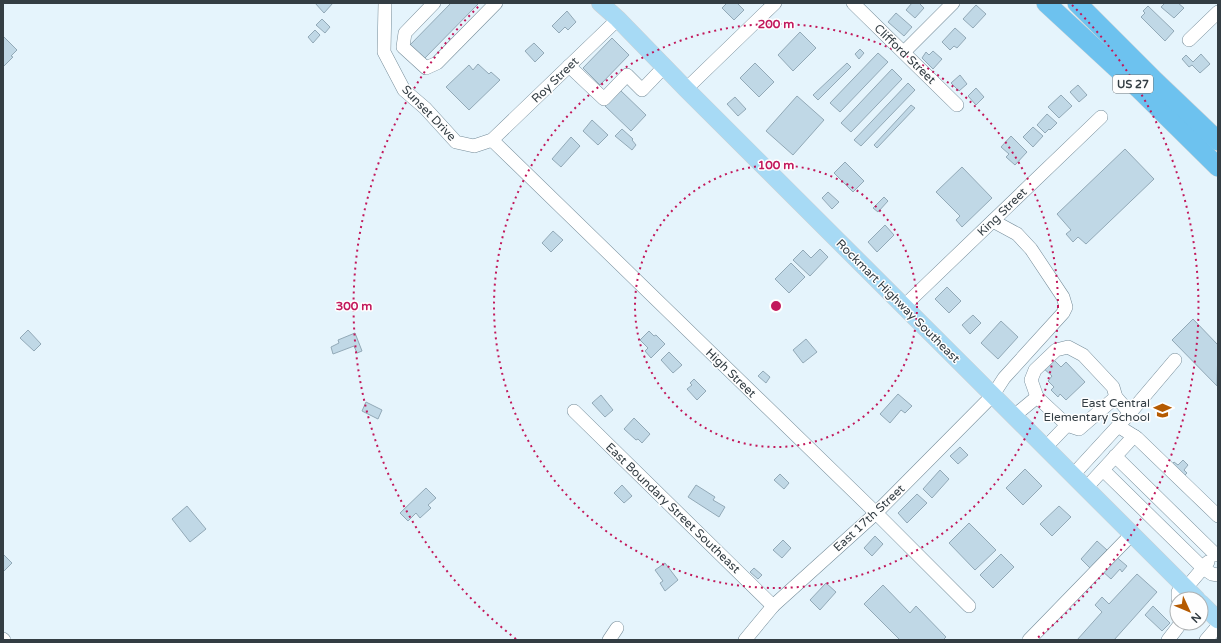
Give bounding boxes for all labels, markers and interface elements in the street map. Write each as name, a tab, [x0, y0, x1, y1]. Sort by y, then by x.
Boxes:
text: 200 m	[758, 17, 794, 31]
street label: Clifford Street	[871, 21, 939, 87]
street label: Roy Street	[529, 54, 582, 106]
road number: US 27	[1113, 75, 1153, 93]
street label: Sunset Drive	[399, 82, 459, 144]
text: 100 m	[758, 158, 794, 172]
street label: King Street	[974, 185, 1030, 239]
street label: Rockmart Highway Southeast	[833, 236, 963, 366]
text: 300 m	[336, 299, 372, 313]
centre of rings	[769, 299, 783, 313]
street label: High Street	[703, 346, 759, 401]
place label: East Central Elementary School	[1043, 396, 1150, 424]
school or university icon: East Central Elementary School	[1153, 400, 1173, 420]
street label: East Boundary Street Southeast	[603, 440, 743, 576]
street label: East 17th Street	[831, 481, 908, 555]
north arrow	[1169, 591, 1209, 631]
text: N	[1188, 610, 1204, 625]

